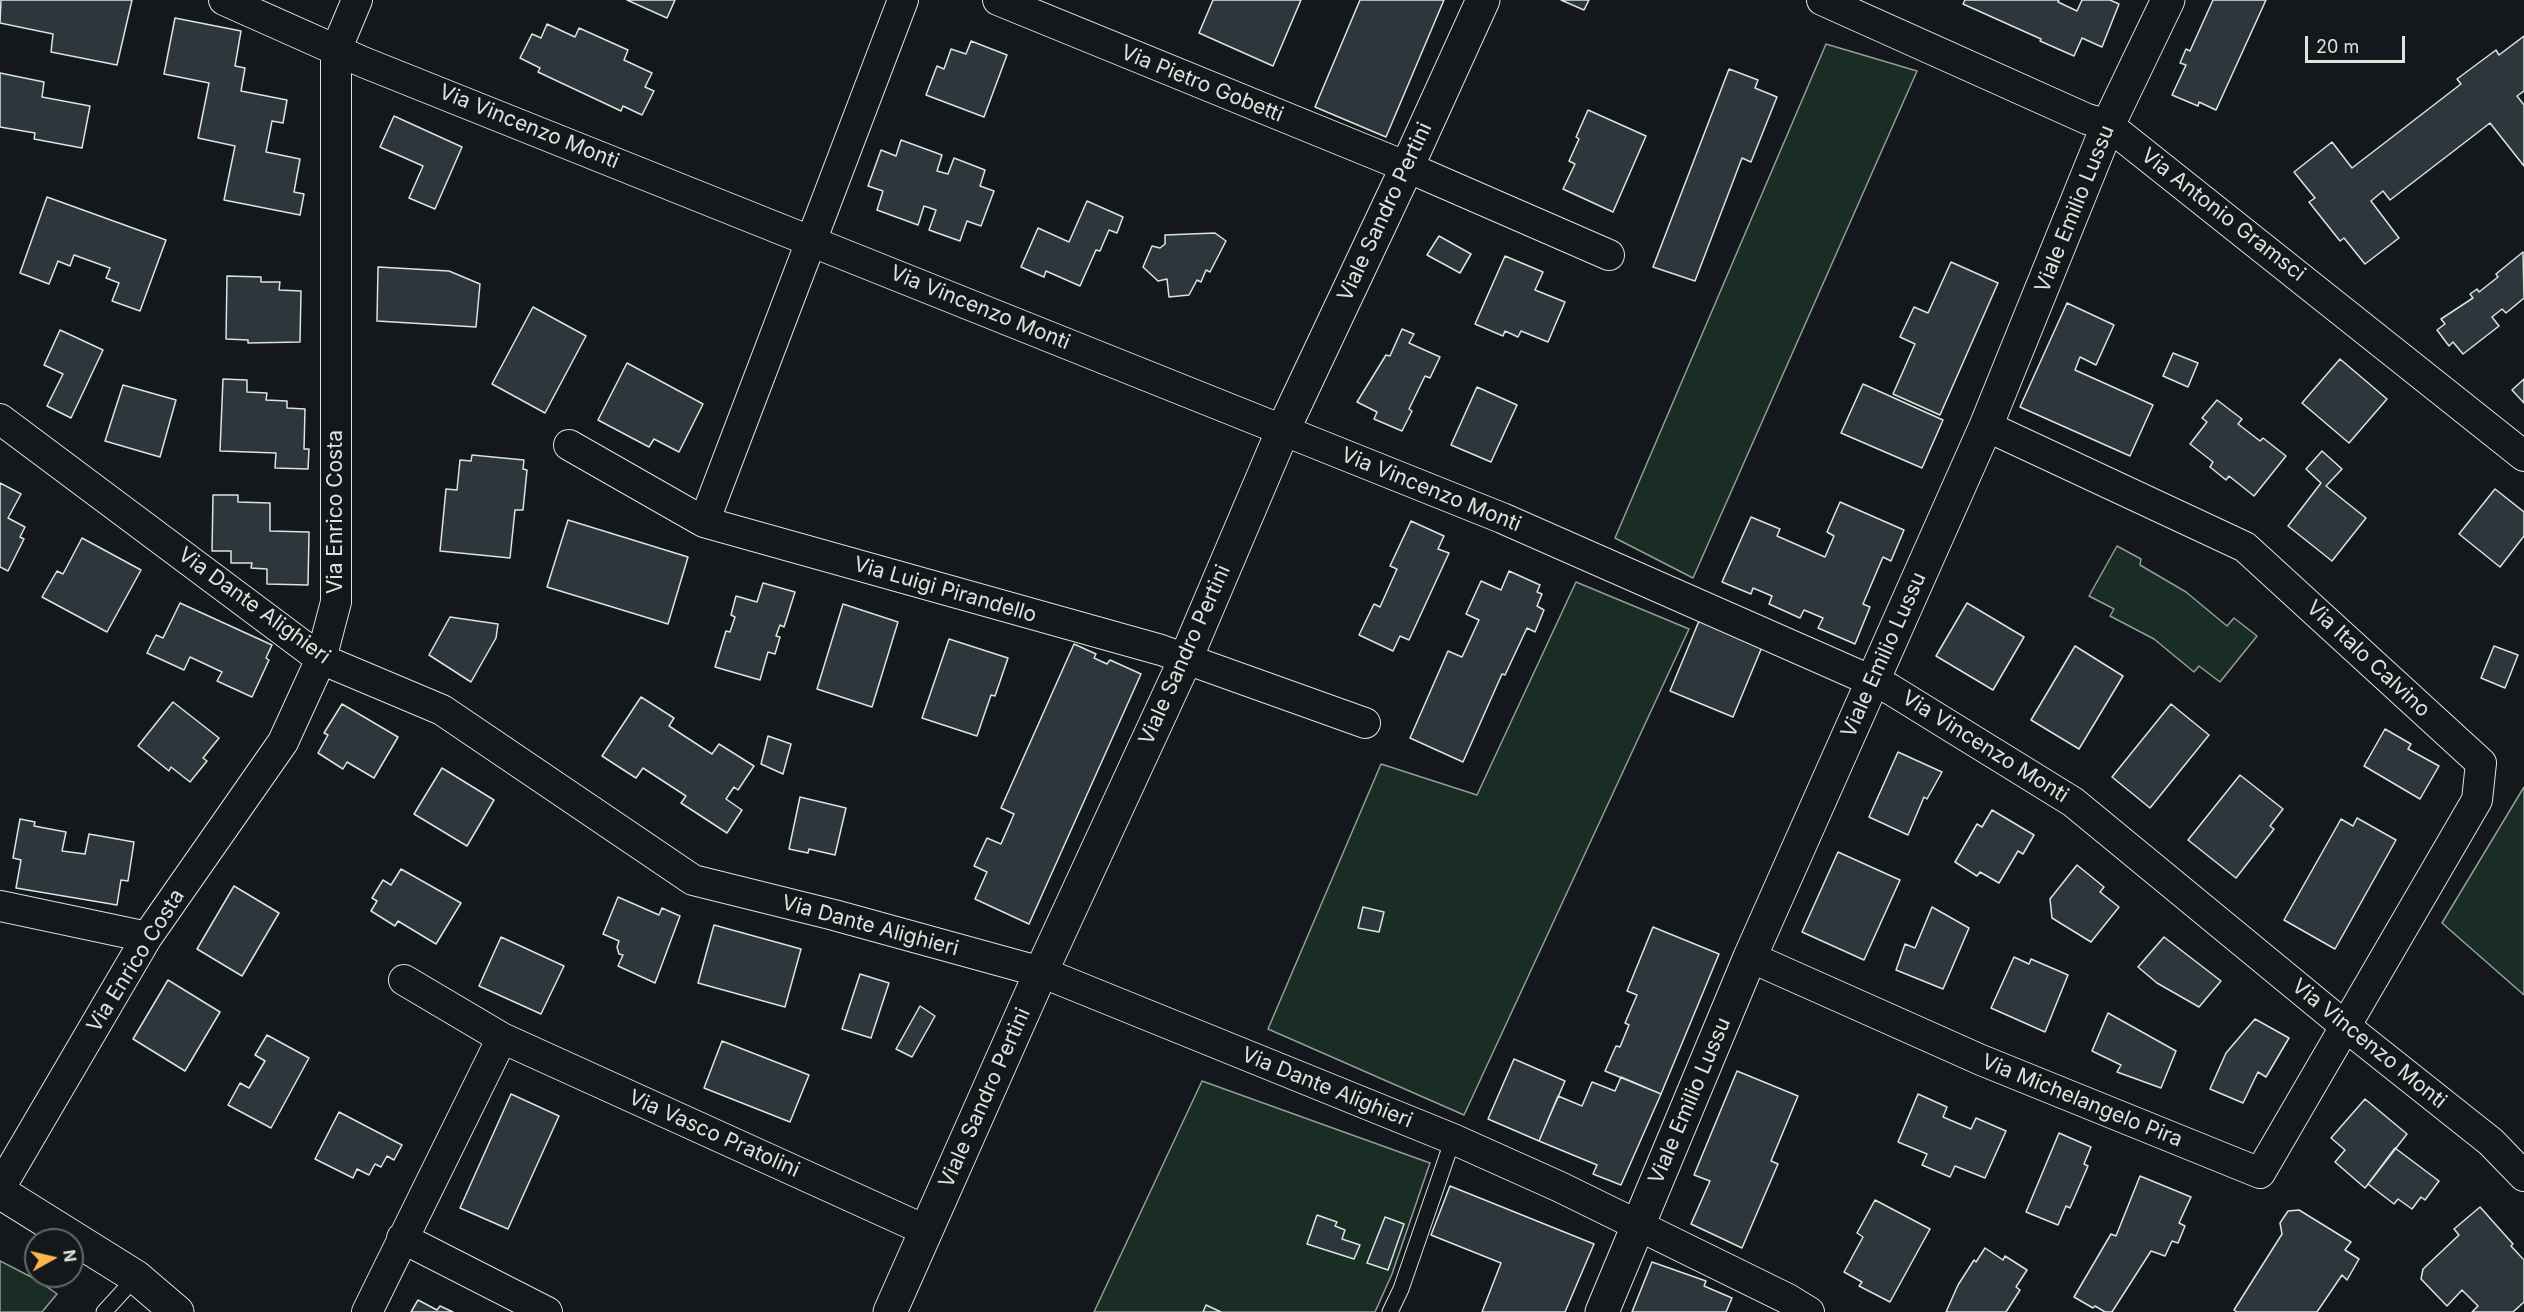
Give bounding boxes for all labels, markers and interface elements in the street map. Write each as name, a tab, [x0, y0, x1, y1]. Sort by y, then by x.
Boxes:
scale bar	[2308, 24, 2408, 62]
text: 20 m	[2316, 36, 2359, 57]
street label: Via Pietro Gobetti	[1117, 40, 1287, 128]
street label: Via Vincenzo Monti	[435, 79, 623, 175]
street label: Viale Sandro Pertini	[1332, 119, 1438, 305]
street label: Viale Emilio Lussu	[2030, 122, 2120, 296]
street label: Via Antonio Gramsci	[2136, 143, 2310, 287]
street label: Via Vincenzo Monti	[886, 260, 1074, 356]
street label: Via Enrico Costa	[323, 430, 349, 594]
street label: Via Vincenzo Monti	[1337, 442, 1525, 538]
street label: Via Dante Alighieri	[173, 542, 335, 670]
street label: Via Luigi Pirandello	[851, 552, 1039, 628]
street label: Viale Sandro Pertini	[1134, 561, 1236, 749]
street label: Viale Emilio Lussu	[1836, 568, 1932, 742]
street label: Via Italo Calvino	[2301, 595, 2435, 723]
street label: Via Vincenzo Monti	[1897, 686, 2073, 808]
street label: Via Enrico Costa	[82, 885, 190, 1037]
street label: Via Dante Alighieri	[779, 890, 961, 962]
street label: Via Vincenzo Monti	[2287, 974, 2451, 1114]
street label: Viale Sandro Pertini	[934, 1004, 1036, 1192]
street label: Viale Emilio Lussu	[1644, 1014, 1736, 1188]
street label: Via Dante Alighieri	[1238, 1042, 1416, 1134]
street label: Via Michelangelo Pira	[1978, 1049, 2186, 1153]
street label: Via Vasco Pratolini	[625, 1085, 803, 1183]
north arrow	[24, 1228, 84, 1288]
text: N	[59, 1248, 81, 1263]

